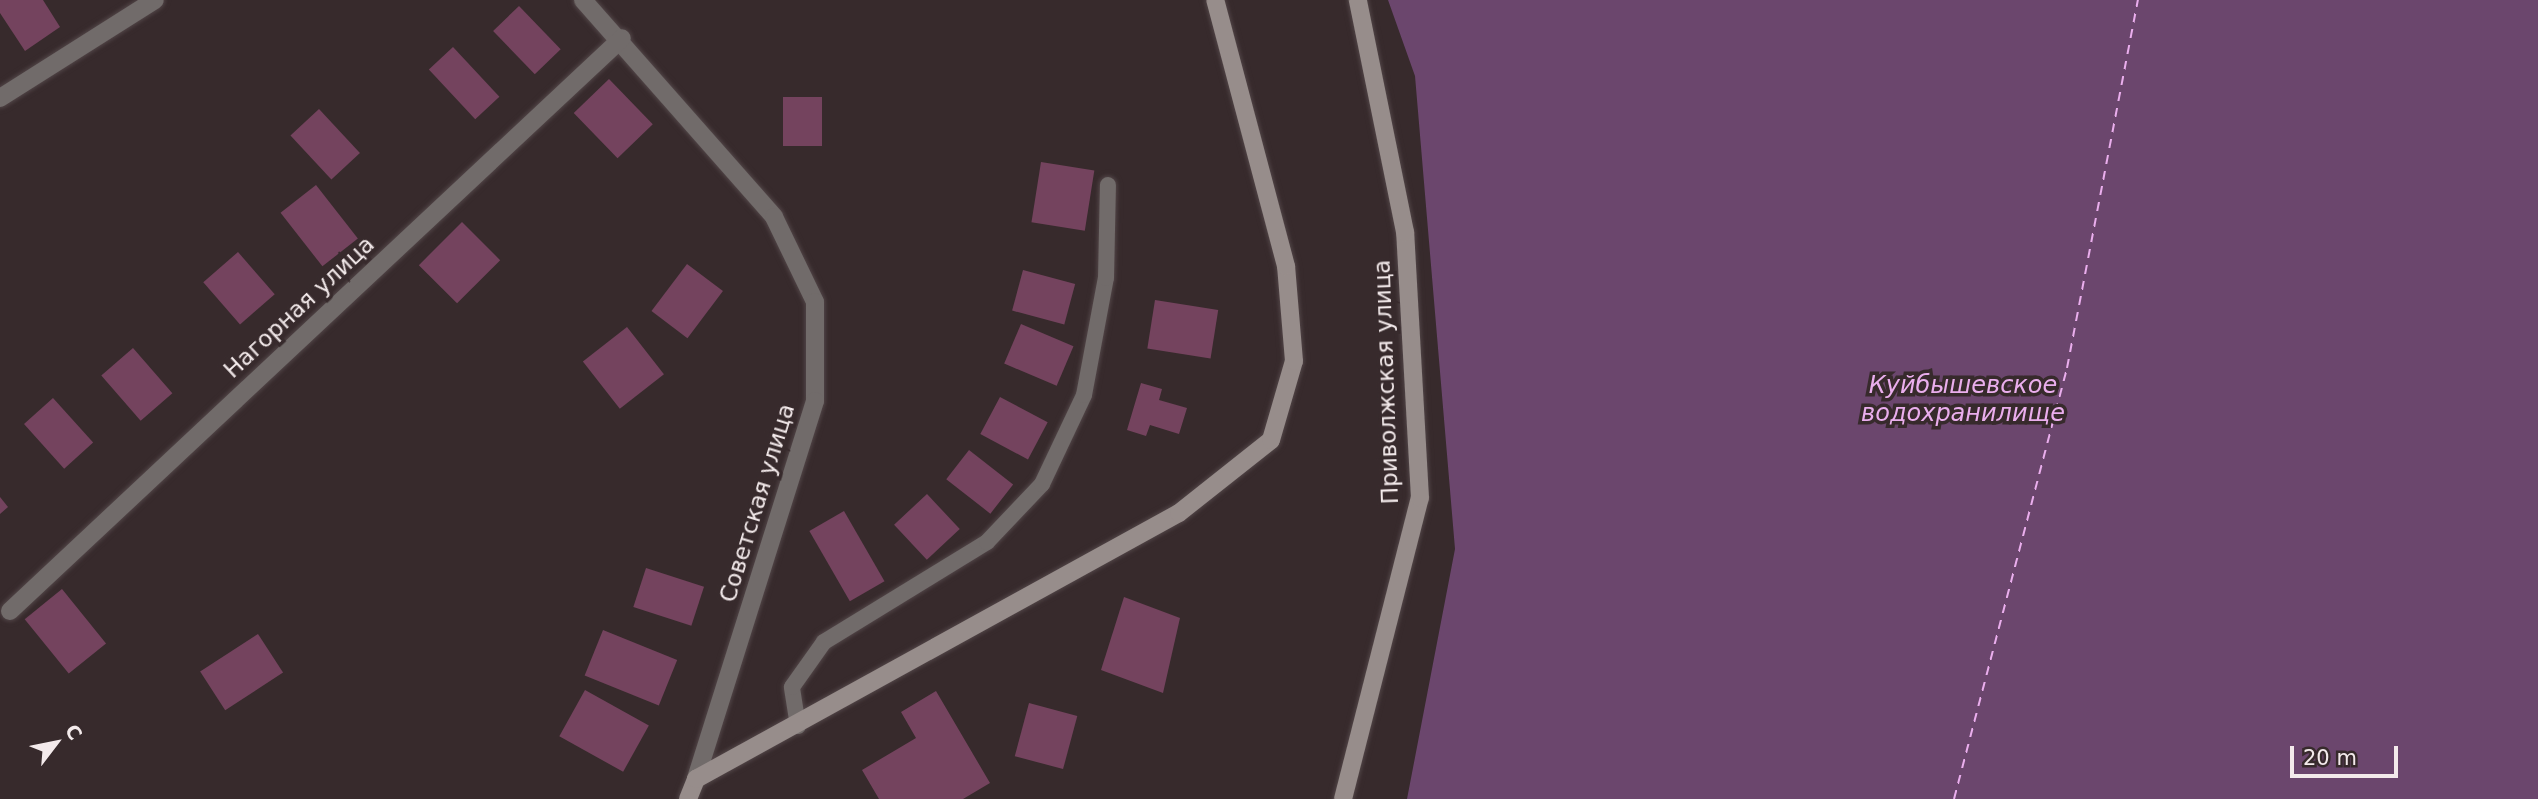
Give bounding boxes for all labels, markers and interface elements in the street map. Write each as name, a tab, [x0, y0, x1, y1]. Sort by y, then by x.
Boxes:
street label: Нагорная улица	[218, 230, 380, 384]
street label: Приволжская улица	[1368, 259, 1404, 505]
water label: Куйбышевское водохранилище	[1861, 372, 2065, 428]
street label: Советская улица	[714, 400, 800, 606]
north arrow	[21, 708, 91, 778]
text: С	[61, 720, 87, 744]
scale bar	[2293, 732, 2402, 776]
text: 20 m	[2303, 746, 2357, 770]

